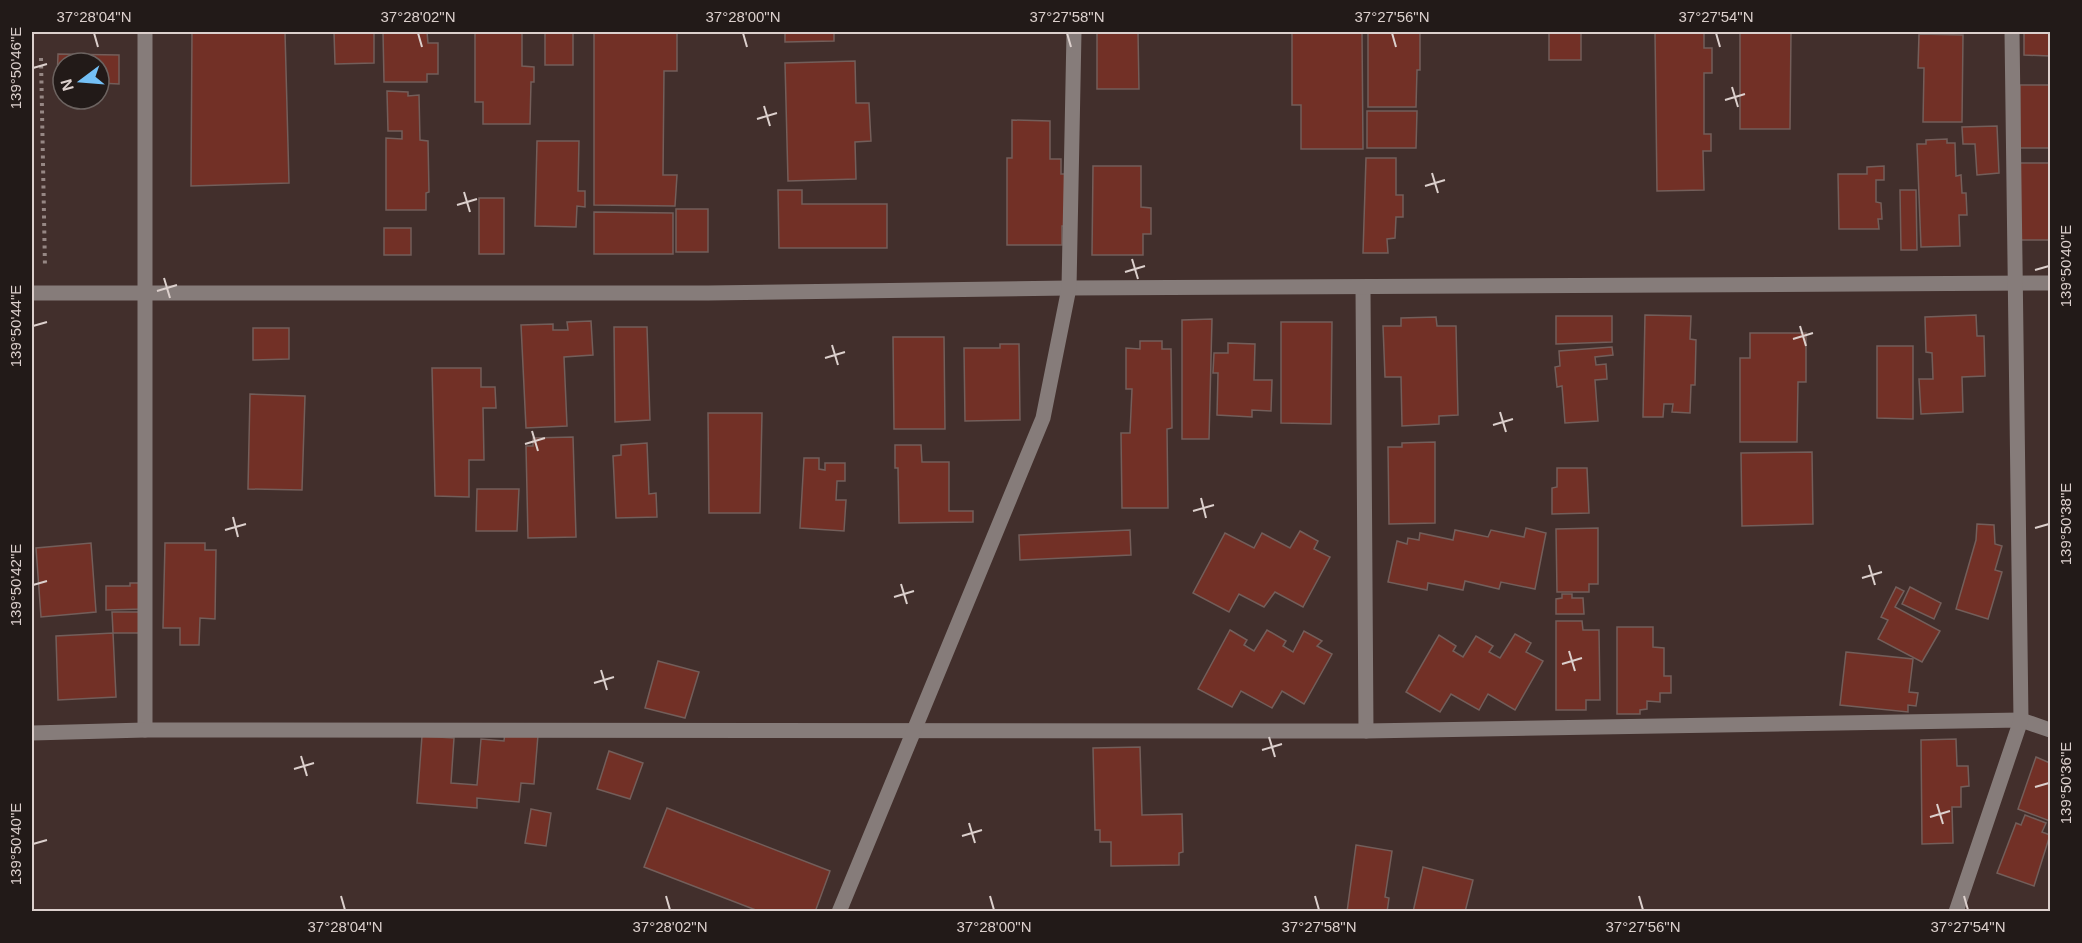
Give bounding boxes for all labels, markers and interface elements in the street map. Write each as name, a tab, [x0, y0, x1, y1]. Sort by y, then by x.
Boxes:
text: 37°28'04"N	[56, 8, 132, 25]
text: 37°28'02"N	[380, 8, 456, 25]
text: 37°28'00"N	[705, 8, 781, 25]
text: 37°27'58"N	[1029, 8, 1105, 25]
text: 37°27'56"N	[1354, 8, 1430, 25]
text: 37°27'54"N	[1678, 8, 1754, 25]
text: 139°50'46"E	[7, 27, 24, 109]
north arrow	[51, 51, 111, 111]
text: N	[57, 77, 77, 93]
text: 139°50'40"E	[2057, 225, 2074, 307]
text: 139°50'44"E	[7, 285, 24, 367]
text: 139°50'38"E	[2057, 483, 2074, 565]
text: 139°50'42"E	[7, 544, 24, 626]
text: 139°50'36"E	[2057, 742, 2074, 824]
text: 139°50'40"E	[7, 803, 24, 885]
text: 37°28'04"N	[307, 918, 383, 935]
text: 37°28'02"N	[632, 918, 708, 935]
text: 37°28'00"N	[956, 918, 1032, 935]
text: 37°27'58"N	[1281, 918, 1357, 935]
text: 37°27'56"N	[1605, 918, 1681, 935]
text: 37°27'54"N	[1930, 918, 2006, 935]

